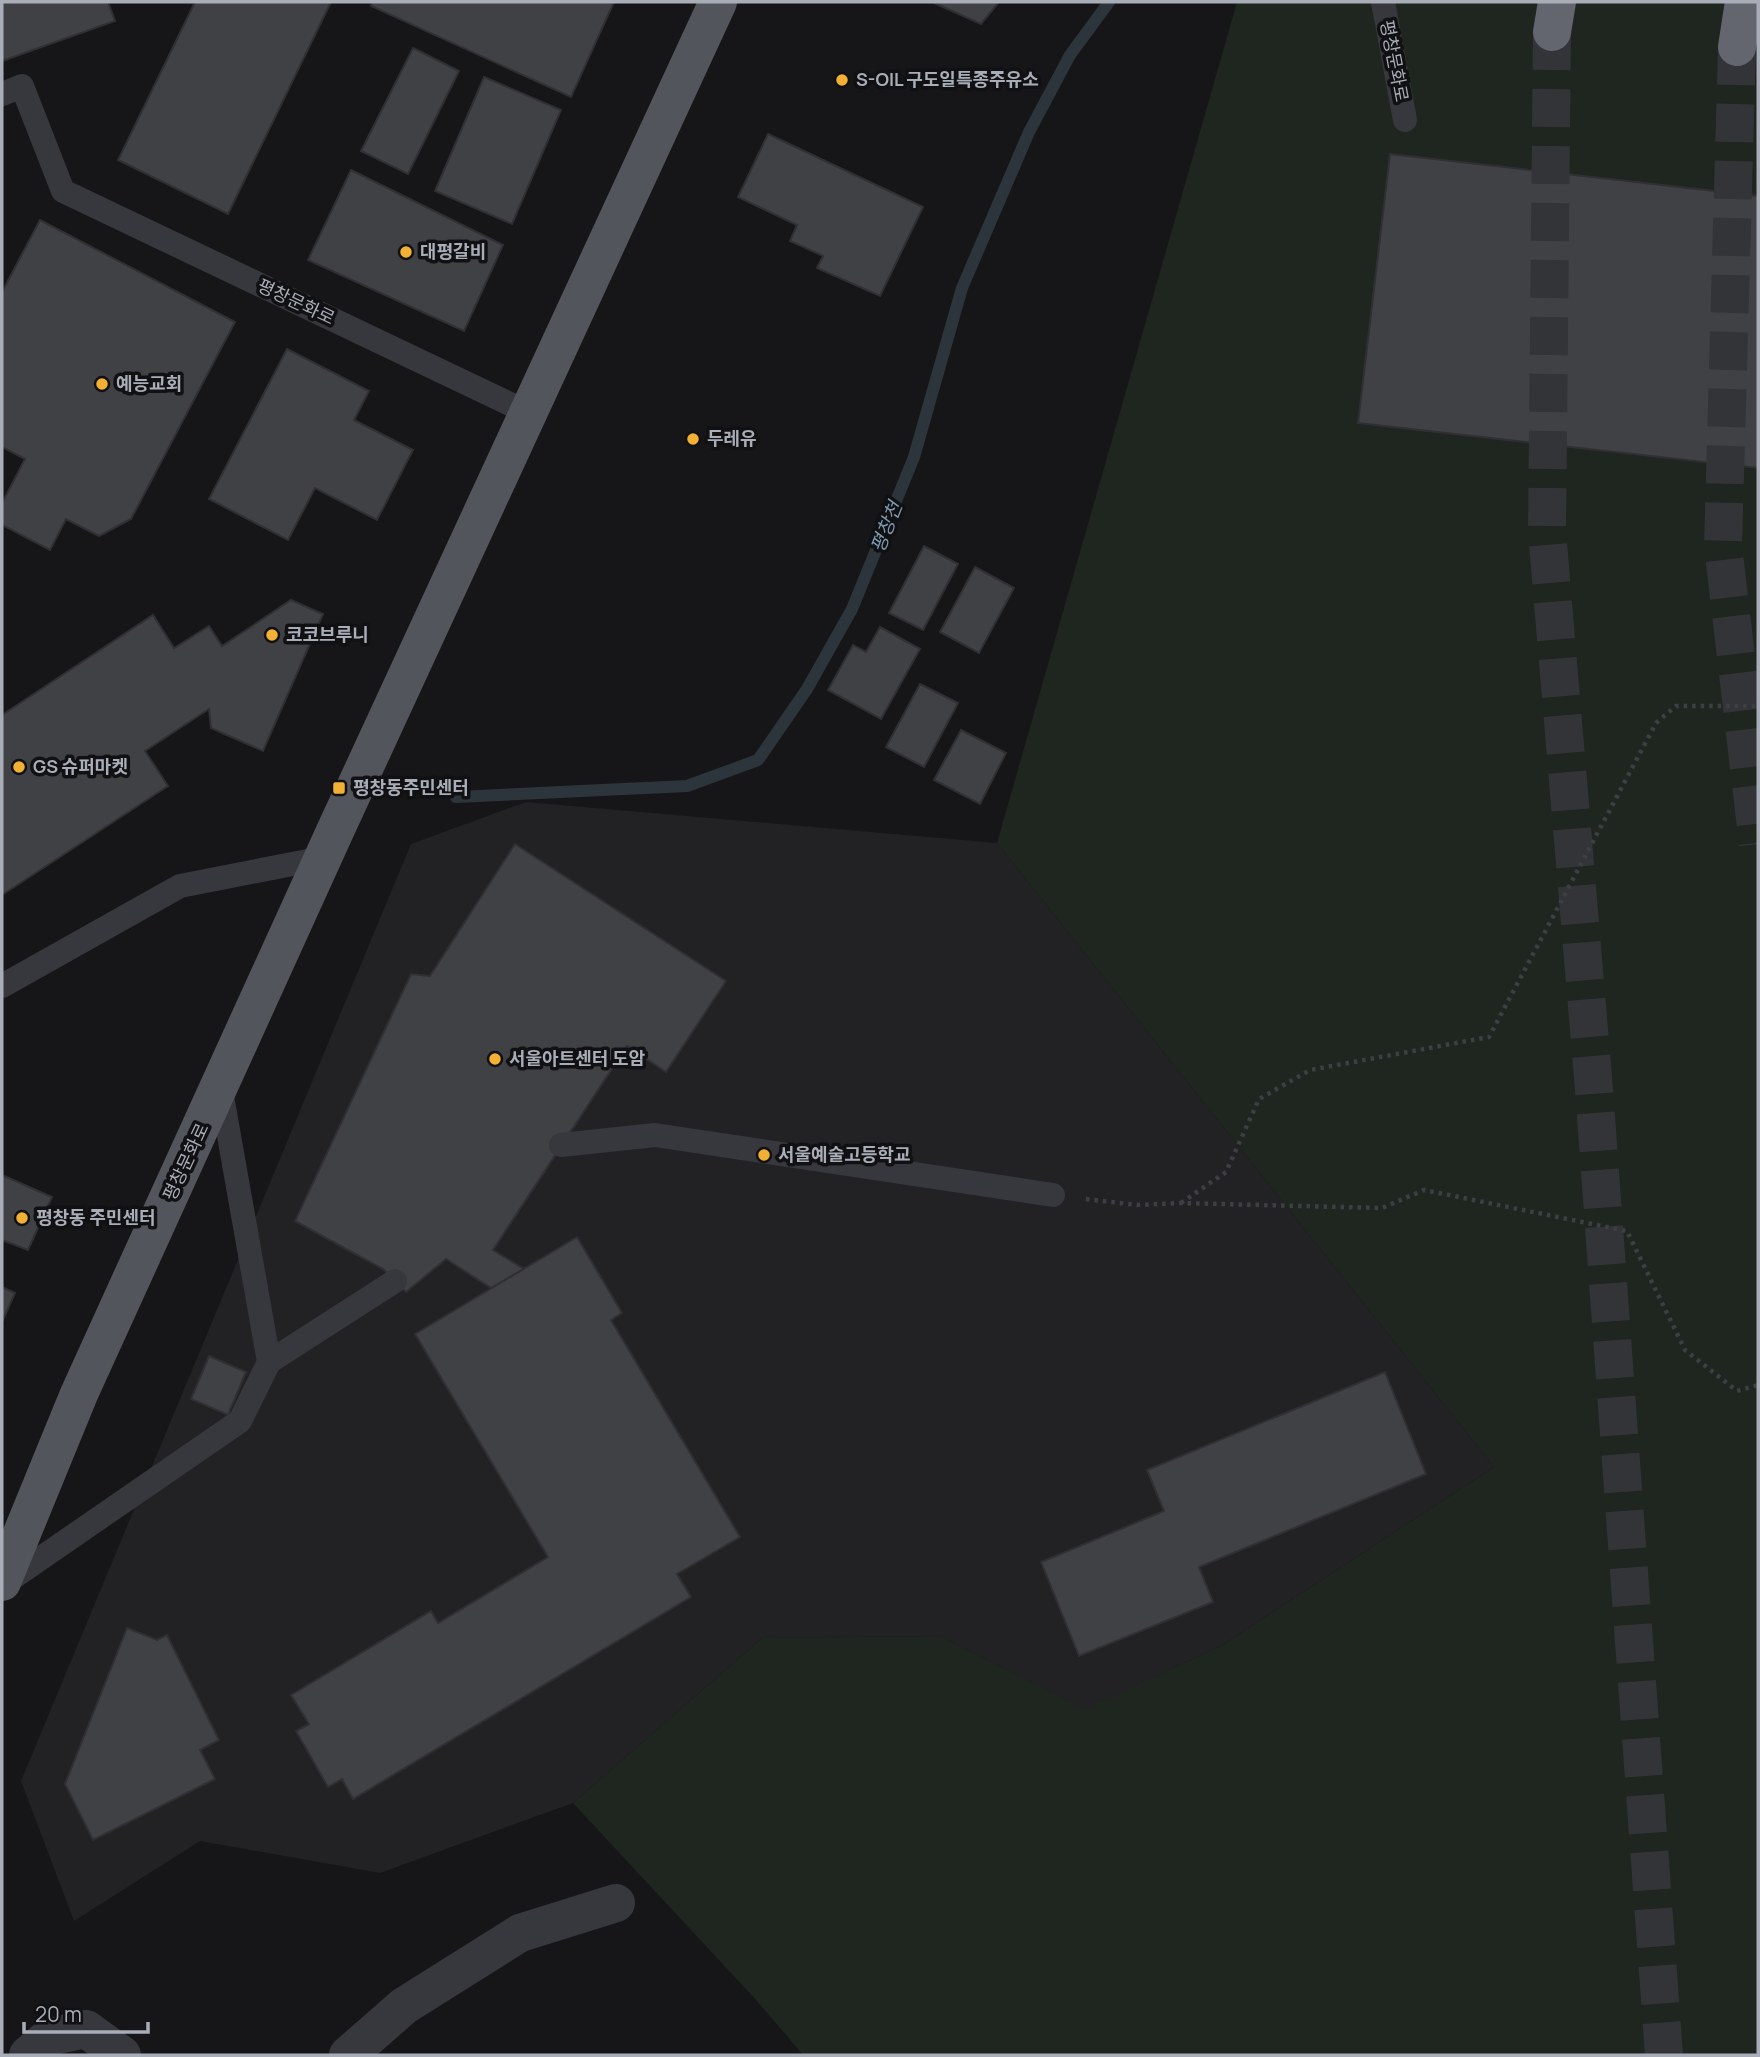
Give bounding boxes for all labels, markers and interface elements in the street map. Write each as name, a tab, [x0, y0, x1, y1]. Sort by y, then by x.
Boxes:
street label: 평창문화로	[1375, 18, 1415, 104]
place label: S-OIL 구도일특종주유소	[856, 67, 1039, 91]
marker: S-OIL 구도일특종주유소	[834, 72, 850, 88]
place label: 대평갈비	[420, 239, 486, 263]
marker: 대평갈비	[398, 244, 414, 260]
street label: 평창문화로	[254, 273, 339, 329]
place label: 예능교회	[116, 371, 182, 395]
marker: 예능교회	[94, 376, 110, 392]
place label: 두레유	[707, 426, 757, 450]
marker: 두레유	[685, 431, 701, 447]
water label: 평창천	[864, 496, 908, 556]
place label: 코코브루니	[286, 622, 369, 646]
marker: 코코브루니	[264, 627, 280, 643]
place label: GS 슈퍼마켓	[33, 754, 128, 778]
marker: GS 슈퍼마켓	[11, 759, 27, 775]
place label: 평창동주민센터	[353, 775, 469, 799]
marker: 평창동주민센터	[331, 780, 347, 796]
place label: 서울아트센터 도암	[509, 1046, 646, 1070]
marker: 서울아트센터 도암	[487, 1051, 503, 1067]
street label: 평창문화로	[157, 1119, 213, 1204]
place label: 서울예술고등학교	[778, 1142, 910, 1166]
marker: 서울예술고등학교	[756, 1147, 772, 1163]
place label: 평창동 주민센터	[36, 1205, 156, 1229]
marker: 평창동 주민센터	[14, 1210, 30, 1226]
scale bar	[24, 1990, 149, 2034]
text: 20 m	[35, 2000, 82, 2028]

